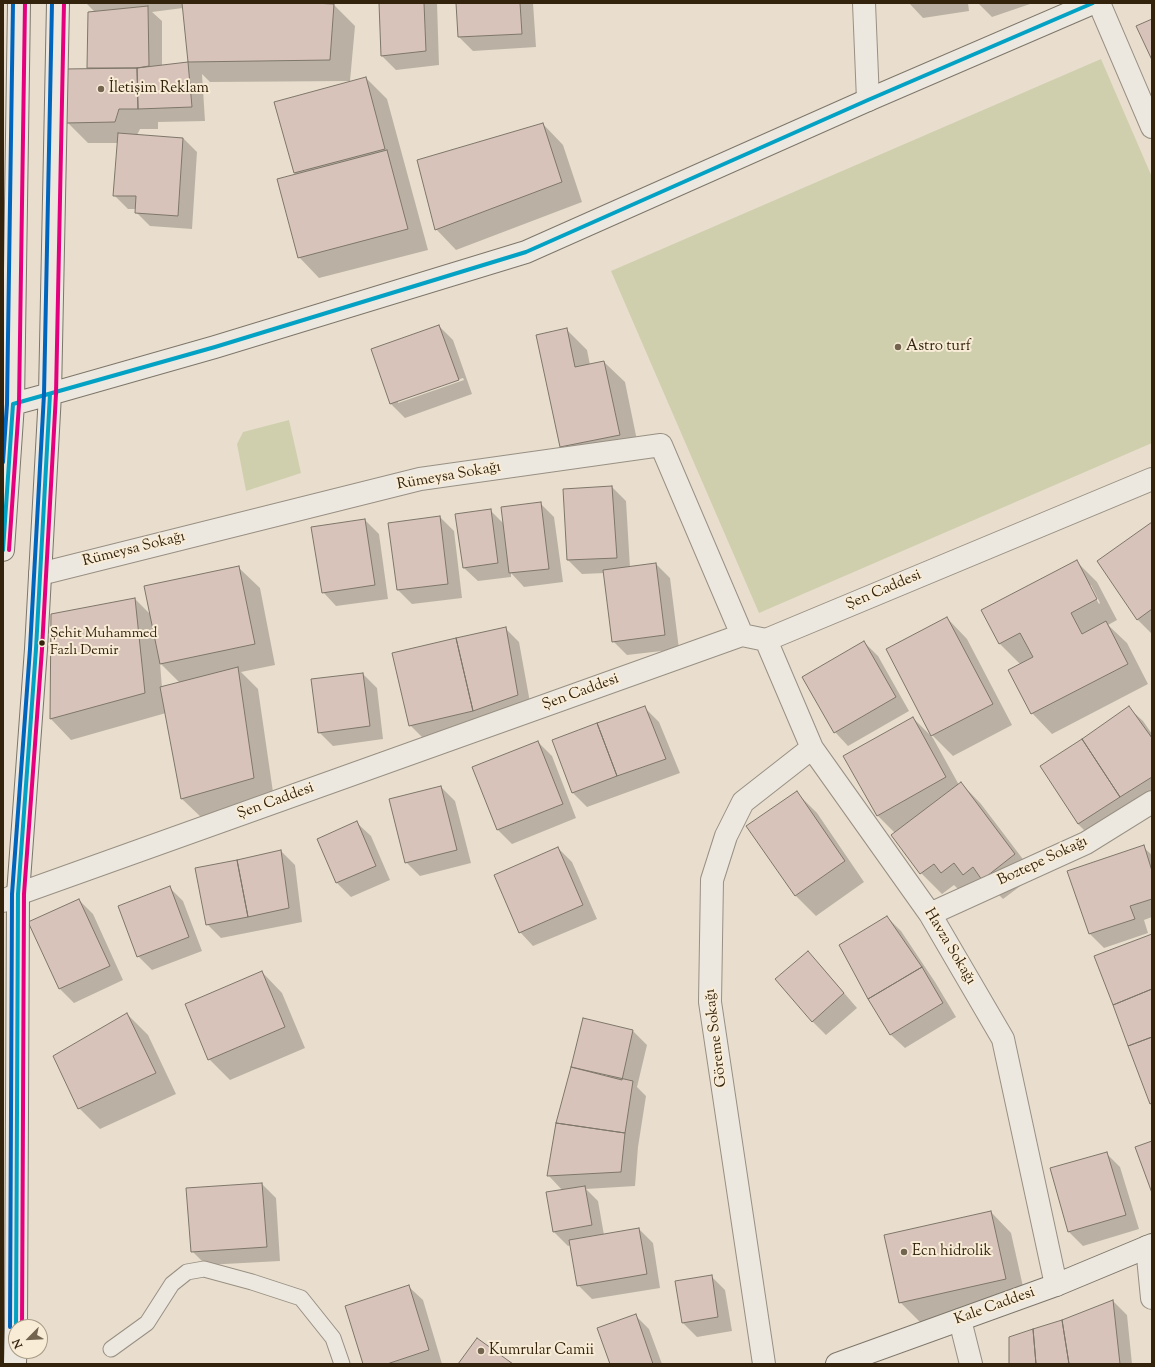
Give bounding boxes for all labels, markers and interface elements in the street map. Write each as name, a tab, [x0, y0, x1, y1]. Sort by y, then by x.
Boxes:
place label: İletişim Reklam	[109, 80, 209, 98]
marker: İletişim Reklam	[96, 84, 106, 94]
place label: Astro turf	[906, 338, 971, 356]
marker: Astro turf	[893, 342, 903, 352]
street label: Rümeysa Sokağı	[396, 459, 502, 495]
street label: Rümeysa Sokağı	[81, 529, 187, 571]
street label: Şen Caddesi	[843, 567, 925, 615]
place label: Şehit Muhammed Fazlı Demir	[50, 627, 158, 660]
marker: Şehit Muhammed Fazlı Demir	[37, 638, 47, 648]
street label: Şen Caddesi	[540, 671, 622, 715]
street label: Şen Caddesi	[235, 780, 317, 824]
street label: Boztepe Sokağı	[995, 833, 1091, 891]
street label: Havza Sokağı	[919, 906, 979, 988]
street label: Göreme Sokağı	[702, 988, 732, 1088]
place label: Ecn hidrolik	[912, 1243, 992, 1261]
marker: Ecn hidrolik	[899, 1247, 909, 1257]
street label: Kale Caddesi	[952, 1284, 1038, 1330]
north arrow	[8, 1319, 48, 1359]
text: N	[9, 1336, 27, 1351]
place label: Kumrular Camii	[489, 1342, 594, 1360]
marker: Kumrular Camii	[476, 1346, 486, 1356]

